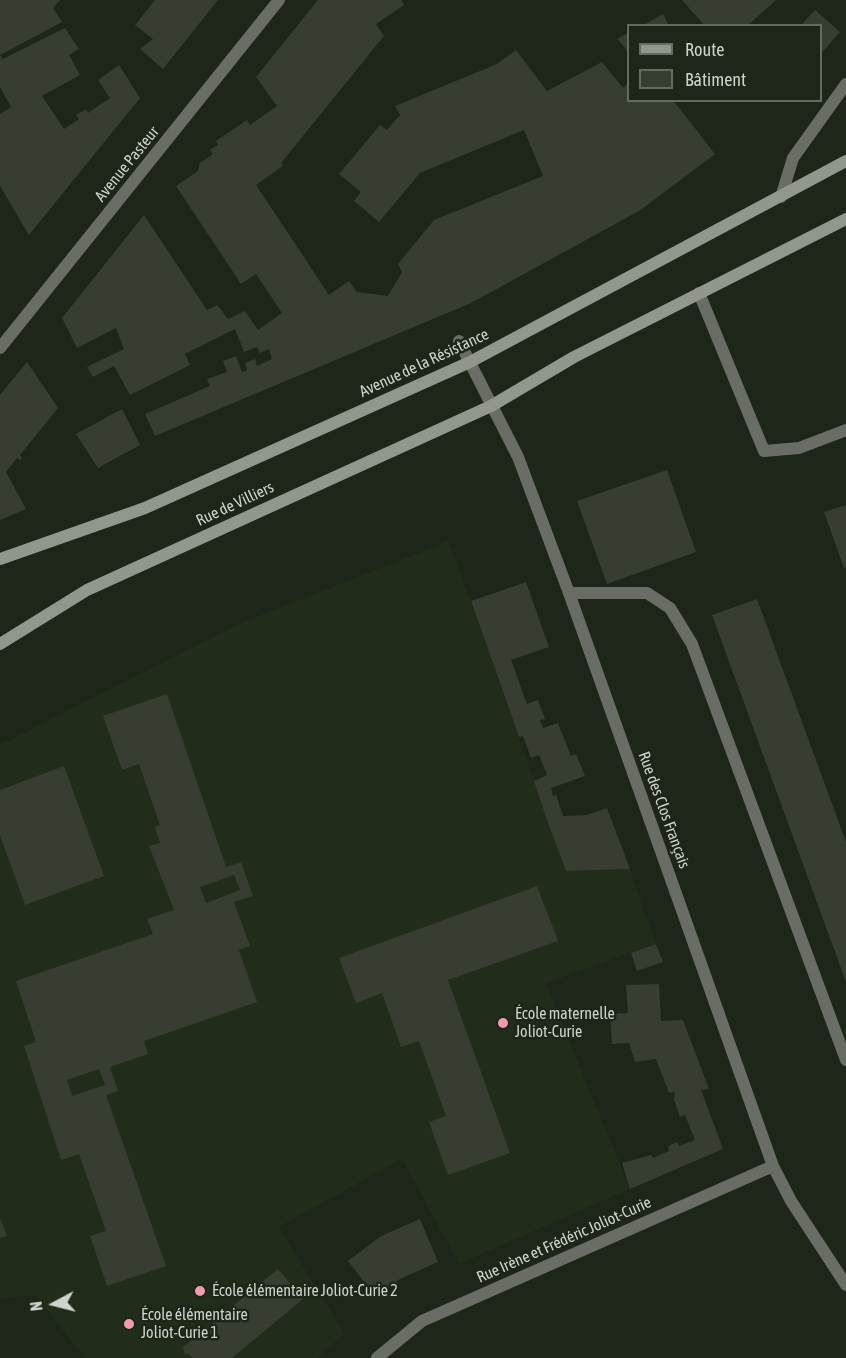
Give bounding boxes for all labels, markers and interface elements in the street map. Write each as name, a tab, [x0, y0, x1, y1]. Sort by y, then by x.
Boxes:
legend	[627, 24, 822, 102]
text: Route	[685, 39, 724, 60]
text: Bâtiment	[685, 69, 746, 90]
street label: Avenue Pasteur	[91, 123, 163, 205]
street label: Avenue de la Résistance	[356, 325, 492, 401]
street label: Rue de Villiers	[193, 478, 277, 530]
street label: Rue des Clos Français	[634, 749, 694, 871]
place label: École maternelle Joliot-Curie	[515, 1004, 615, 1042]
marker: École maternelle Joliot-Curie	[496, 1016, 510, 1030]
street label: Rue Irène et Frédéric Joliot-Curie	[474, 1193, 654, 1287]
north arrow	[24, 1274, 84, 1334]
place label: École élémentaire Joliot-Curie 2	[212, 1281, 398, 1301]
marker: École élémentaire Joliot-Curie 2	[193, 1284, 207, 1298]
text: N	[27, 1300, 46, 1312]
place label: École élémentaire Joliot-Curie 1	[141, 1305, 248, 1343]
marker: École élémentaire Joliot-Curie 1	[122, 1317, 136, 1331]

